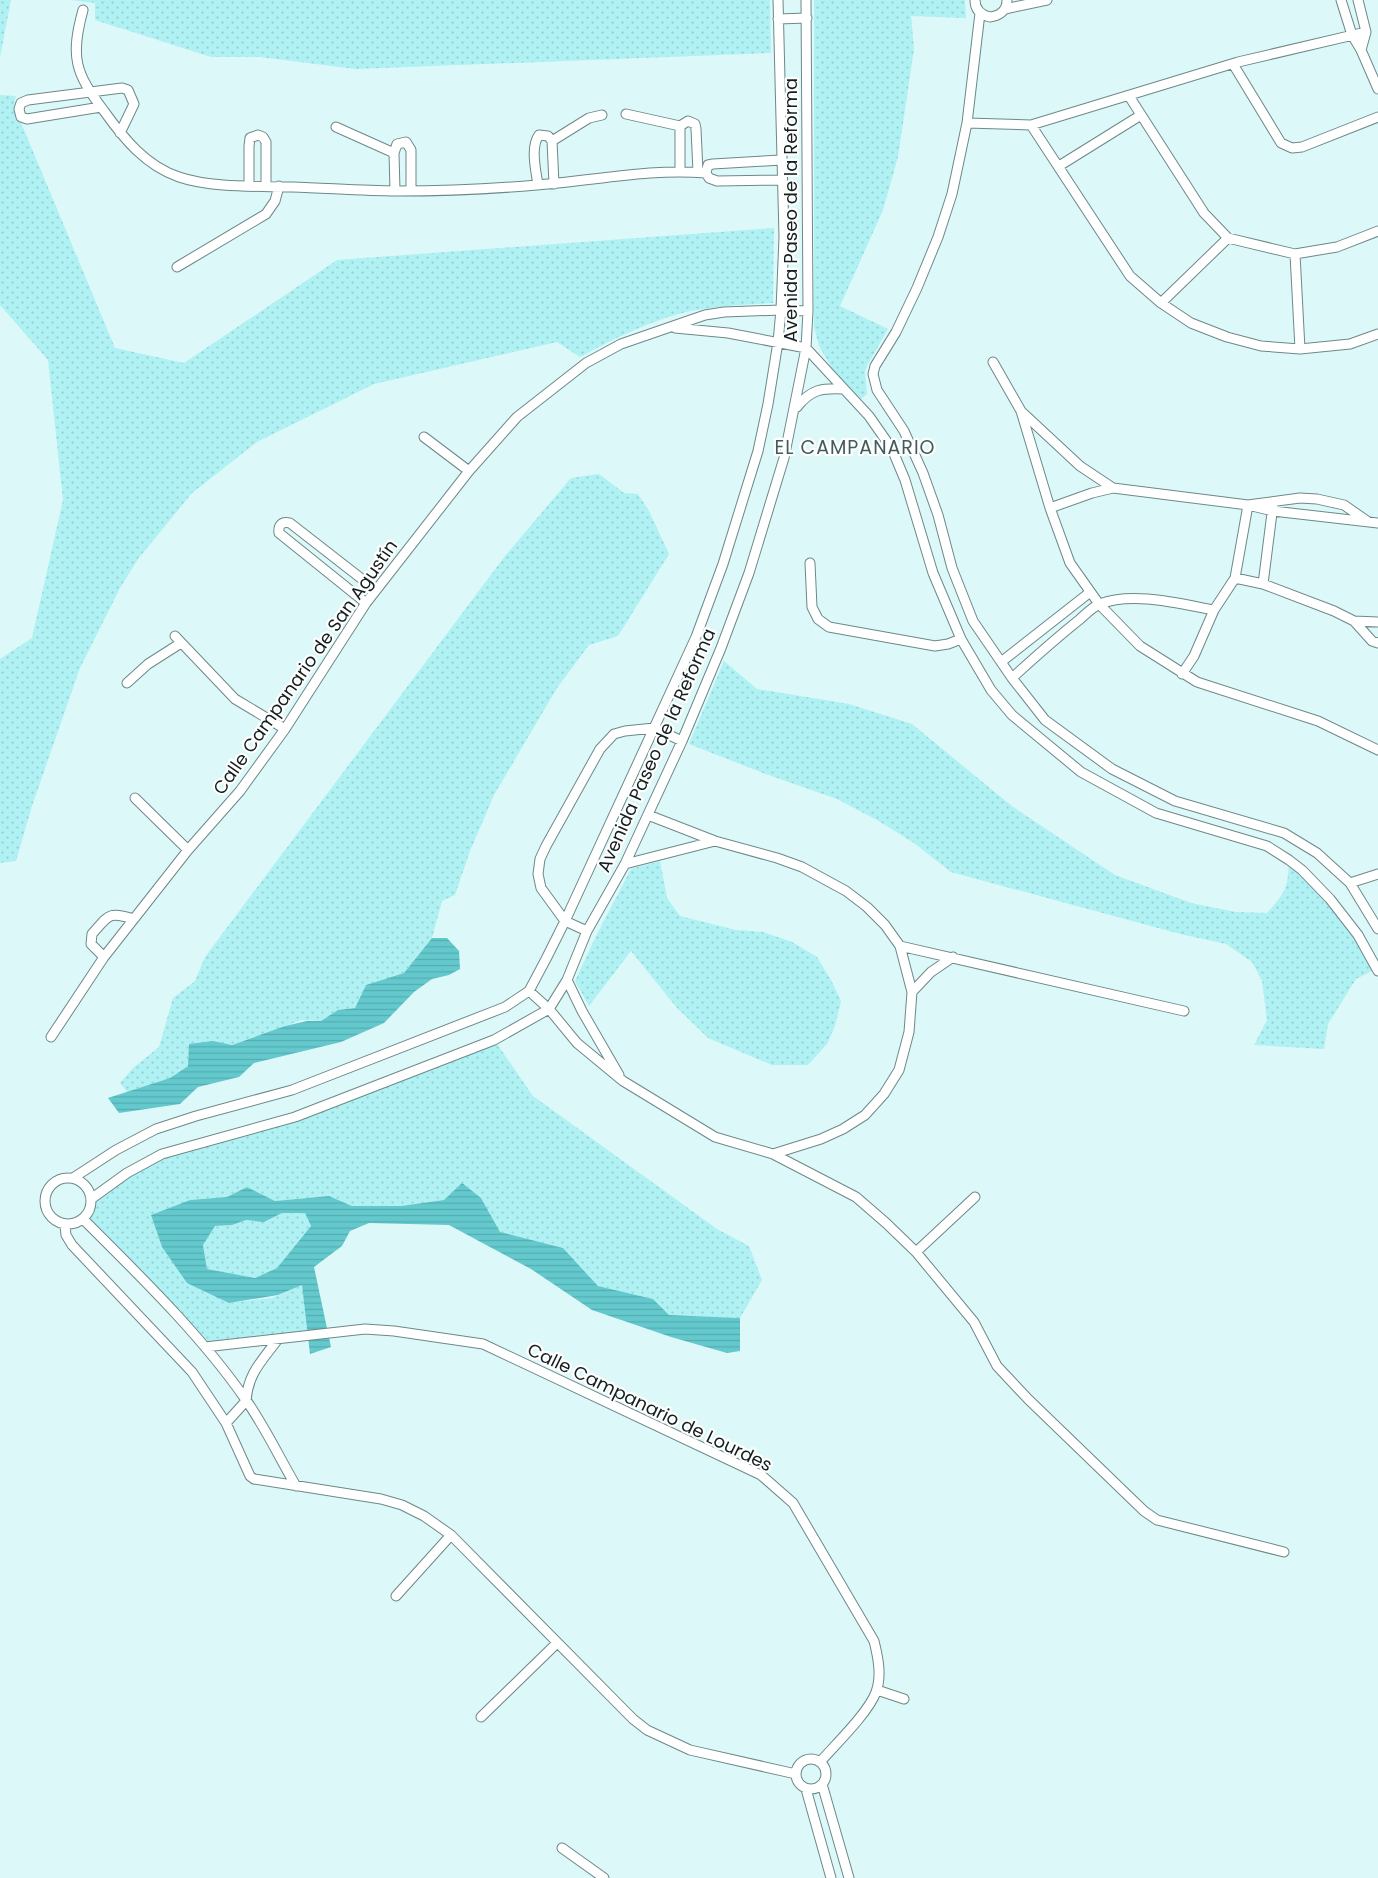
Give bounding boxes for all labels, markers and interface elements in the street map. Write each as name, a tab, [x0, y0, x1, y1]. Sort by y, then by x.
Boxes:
street label: Avenida Paseo de la Reforma	[778, 78, 803, 342]
district label: EL CAMPANARIO	[775, 434, 936, 461]
street label: Calle Campanario de San Agustín	[207, 535, 403, 799]
street label: Avenida Paseo de la Reforma	[591, 624, 721, 876]
street label: Calle Campanario de Lourdes	[523, 1337, 777, 1477]

